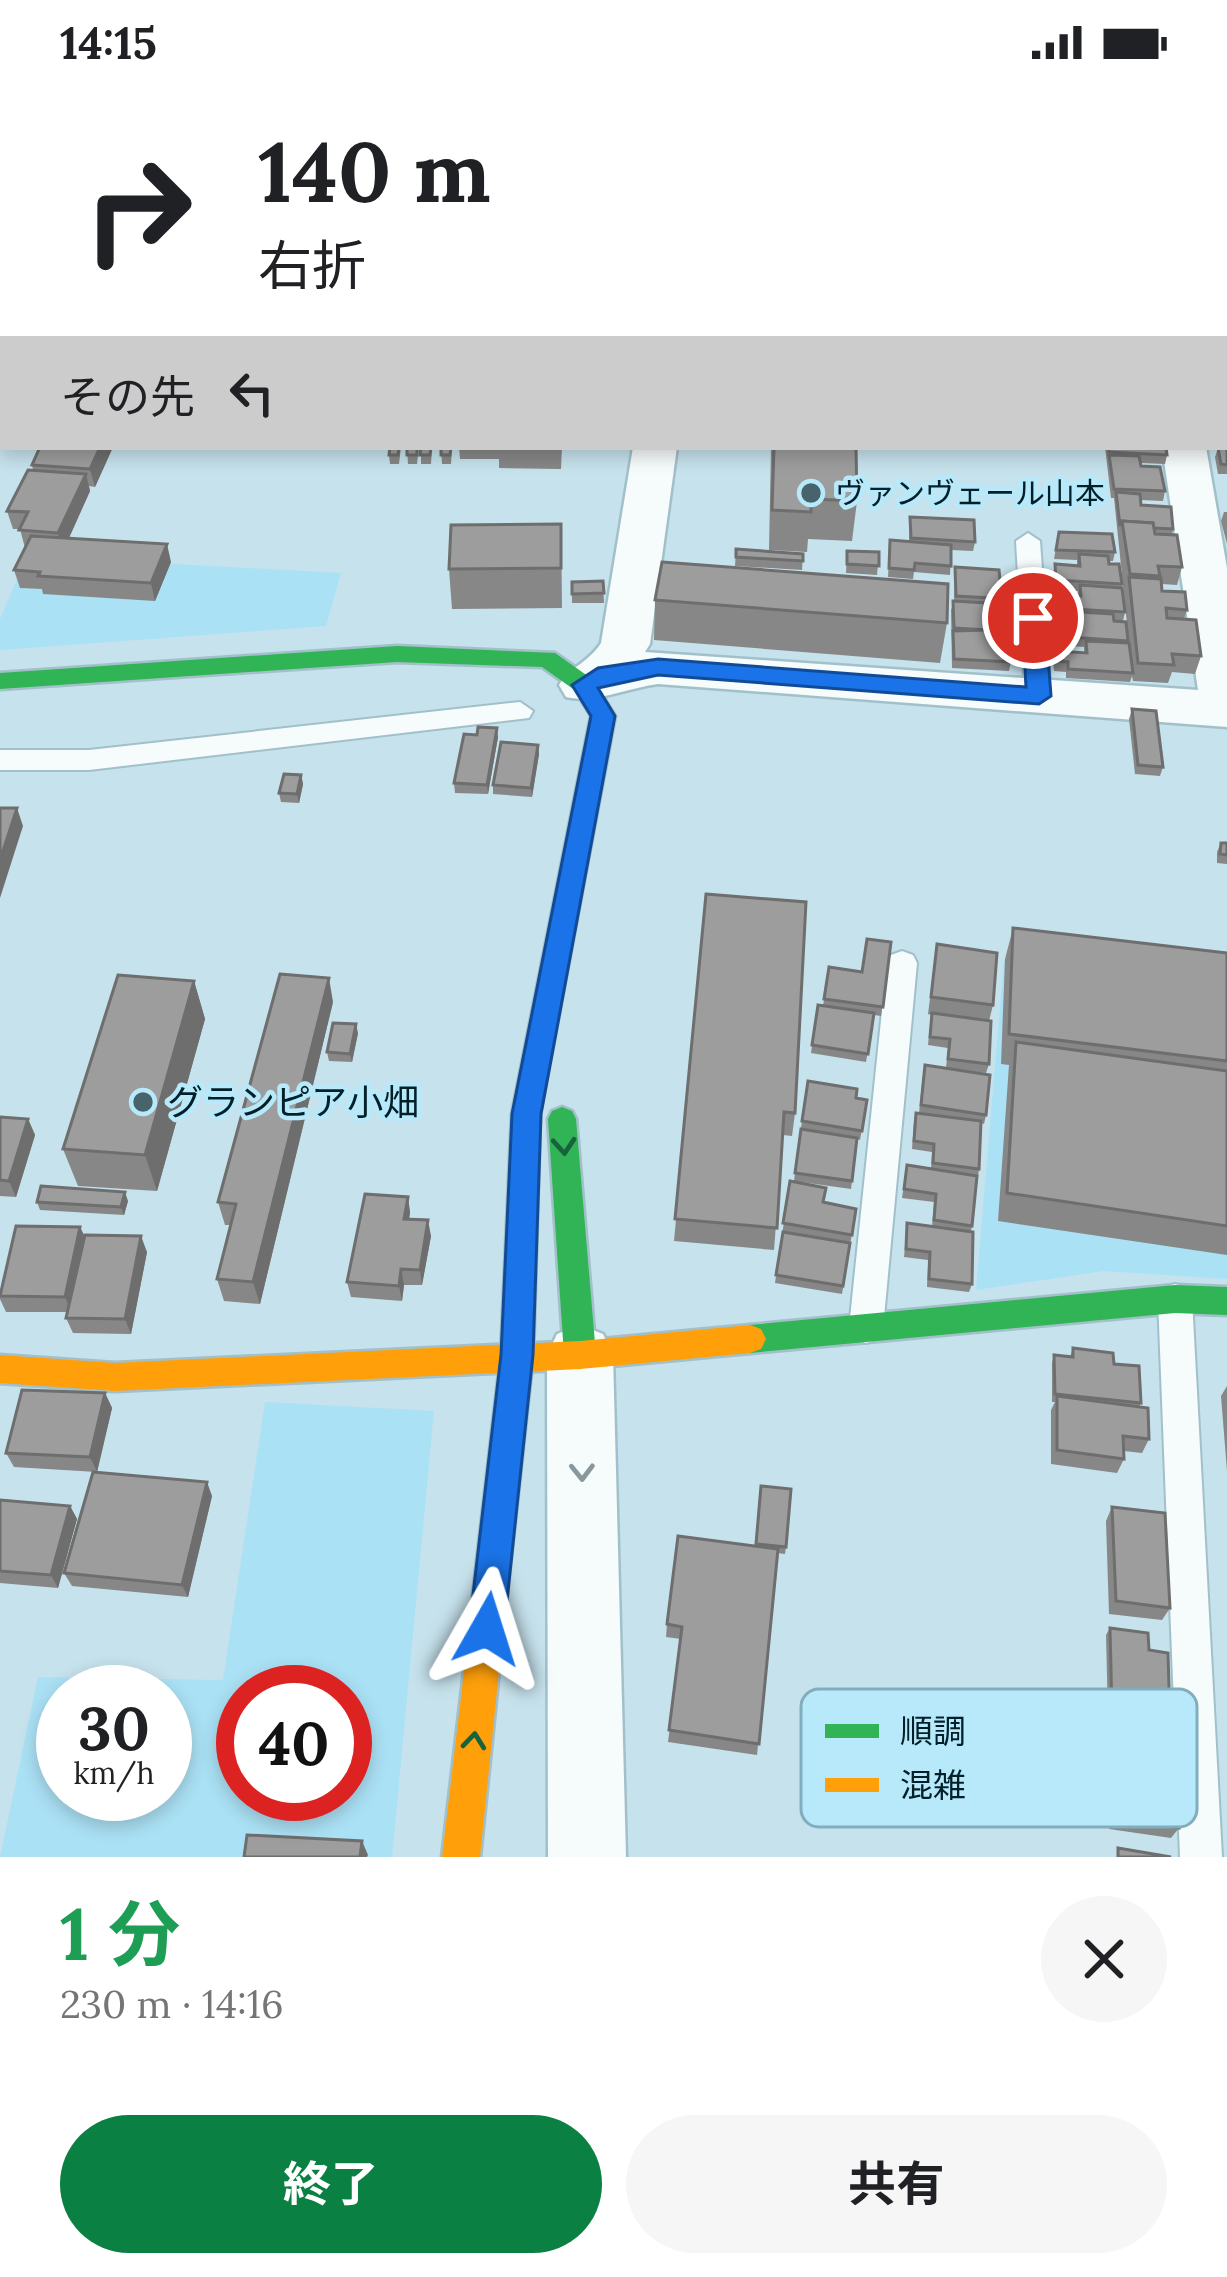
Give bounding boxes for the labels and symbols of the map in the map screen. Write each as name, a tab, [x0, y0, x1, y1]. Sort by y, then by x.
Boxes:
place label: ヴァンヴェール山本	[835, 474, 1105, 512]
marker: ヴァンヴェール山本	[798, 480, 824, 506]
pin	[982, 567, 1084, 669]
place label: グランピア小畑	[167, 1079, 419, 1125]
marker: グランピア小畑	[130, 1089, 156, 1115]
one-way arrow	[551, 1137, 576, 1156]
one-way arrow	[569, 1464, 595, 1482]
position arrow	[424, 1566, 550, 1692]
speed limit sign: 40	[216, 1665, 372, 1821]
legend	[801, 1689, 1197, 1827]
text: 順調	[900, 1710, 966, 1752]
one-way arrow	[461, 1731, 486, 1750]
text: 混雑	[900, 1764, 966, 1806]

